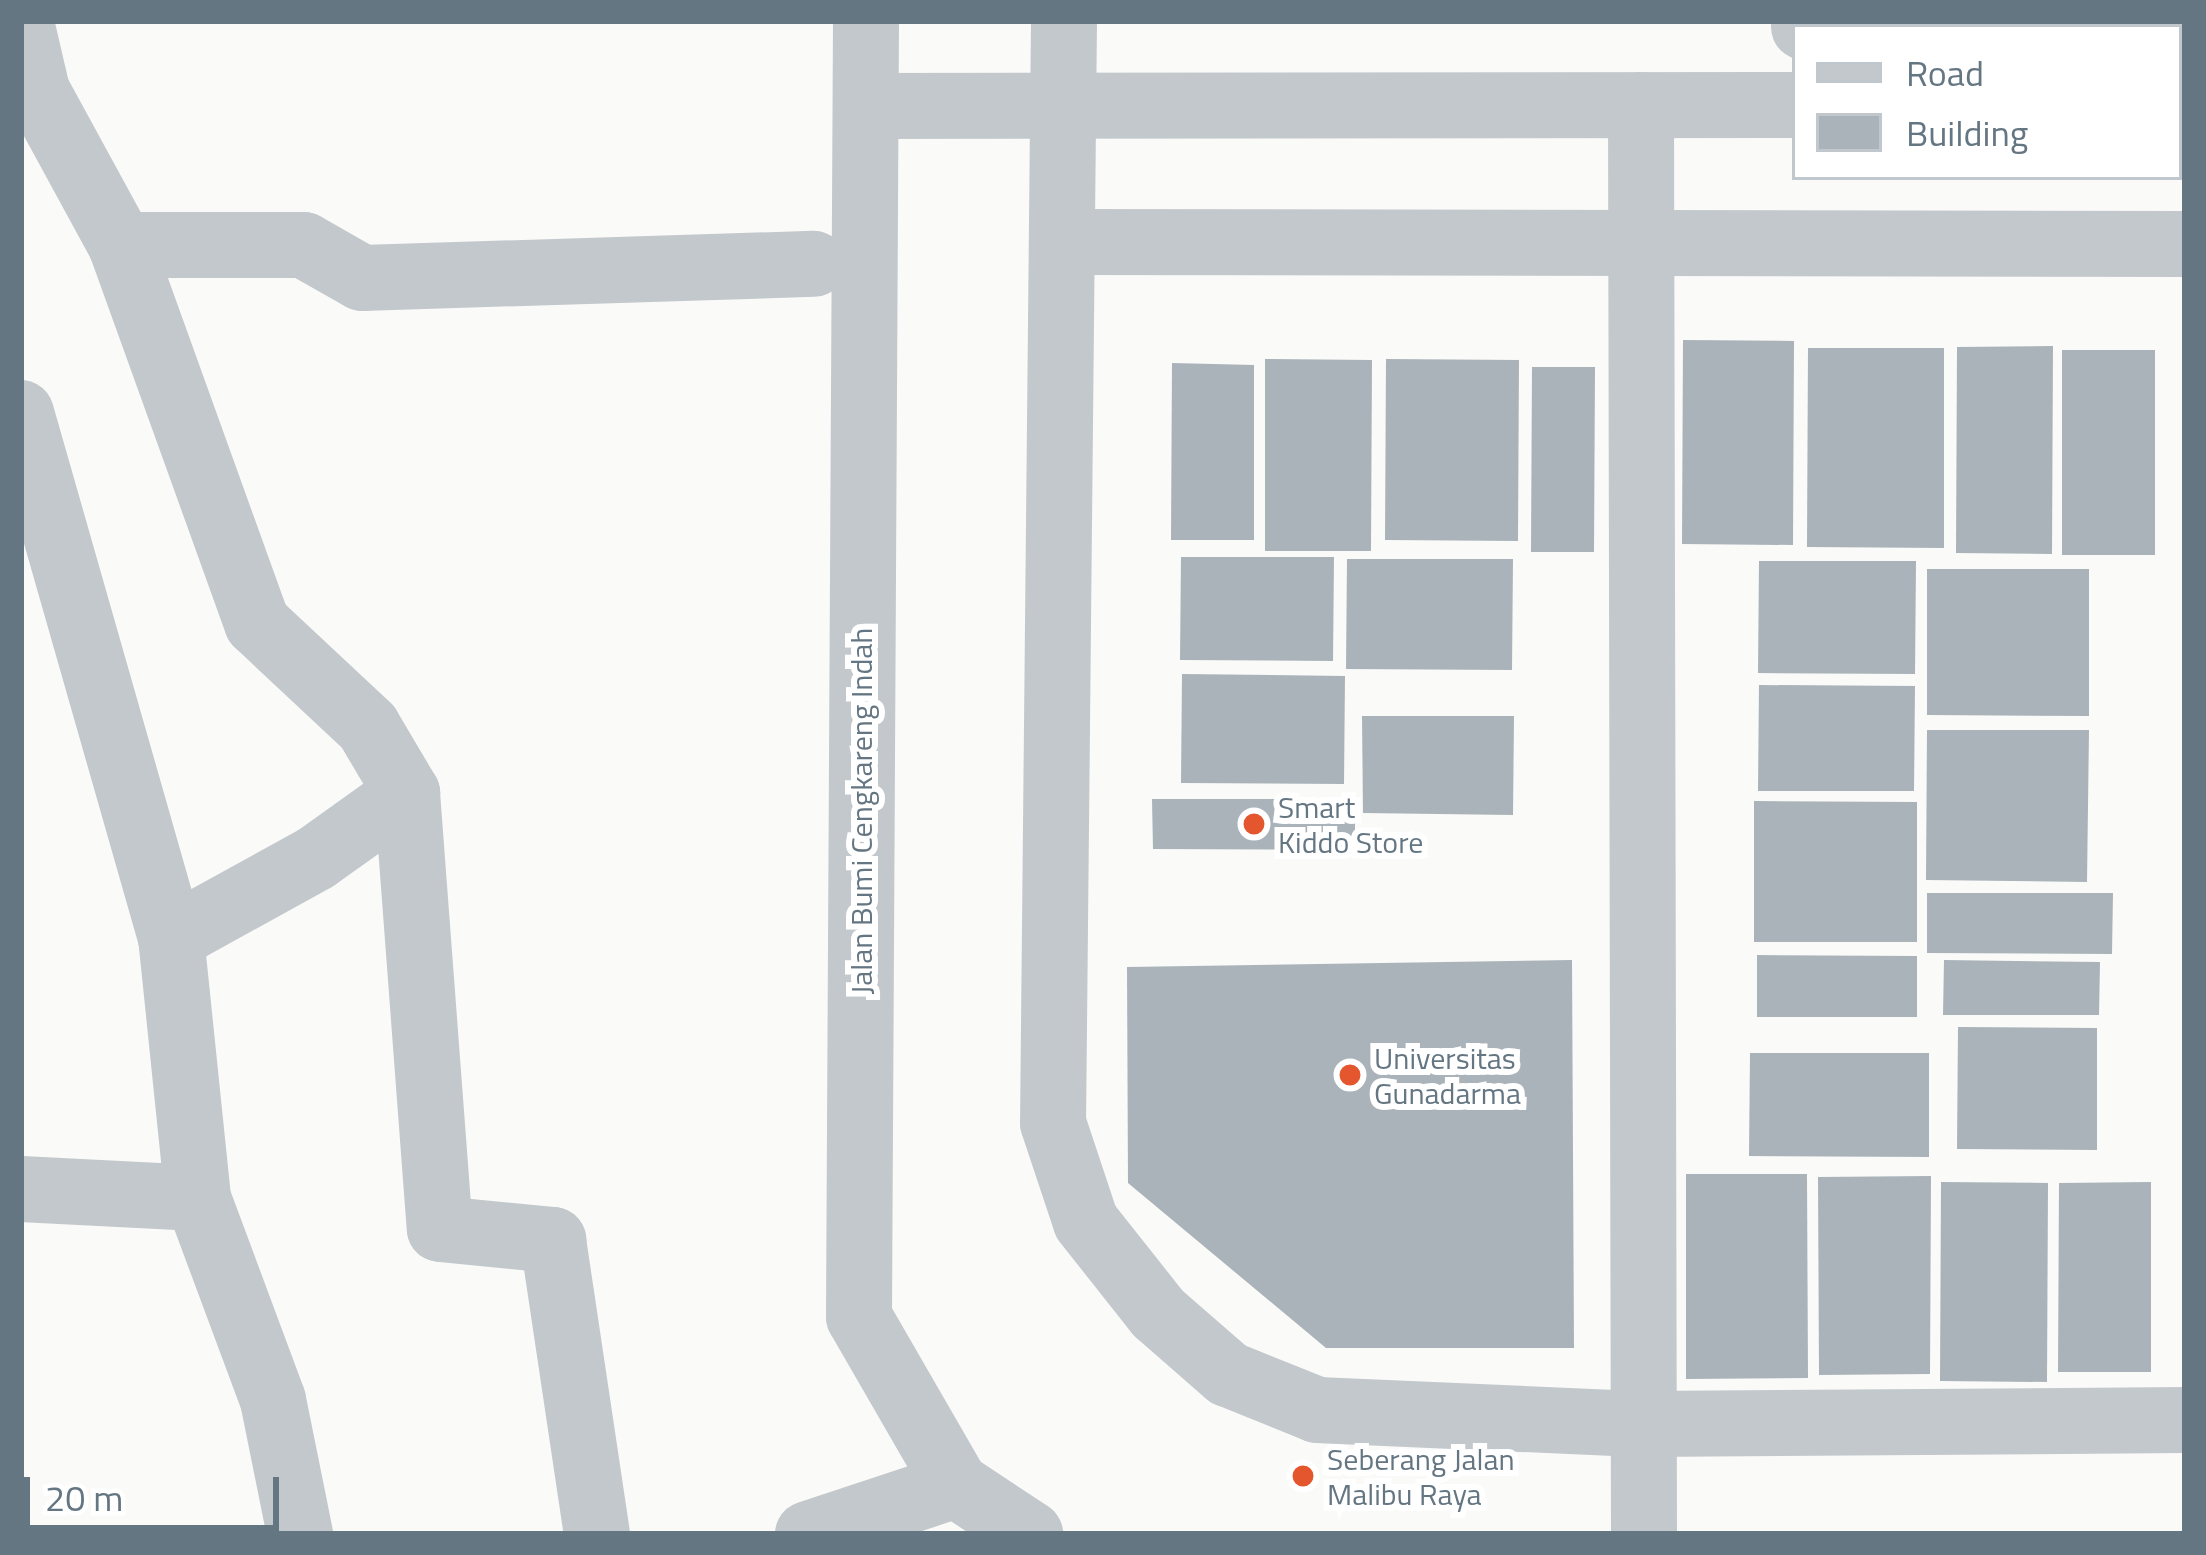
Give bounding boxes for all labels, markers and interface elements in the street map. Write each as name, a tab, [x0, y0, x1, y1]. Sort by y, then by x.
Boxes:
legend	[1792, 24, 2182, 180]
text: Road	[1906, 45, 1984, 100]
text: Building	[1906, 105, 2028, 160]
street label: Jalan Bumi Cengkareng Indah	[843, 628, 879, 994]
place label: Smart Kiddo Store	[1278, 789, 1423, 860]
marker: Smart Kiddo Store	[1241, 811, 1267, 837]
place label: Universitas Gunadarma	[1374, 1040, 1521, 1110]
marker: Universitas Gunadarma	[1337, 1062, 1363, 1088]
place label: Seberang Jalan Malibu Raya	[1327, 1441, 1515, 1512]
scale bar	[30, 1453, 285, 1527]
marker: Seberang Jalan Malibu Raya	[1290, 1463, 1316, 1489]
text: 20 m	[45, 1470, 123, 1525]

